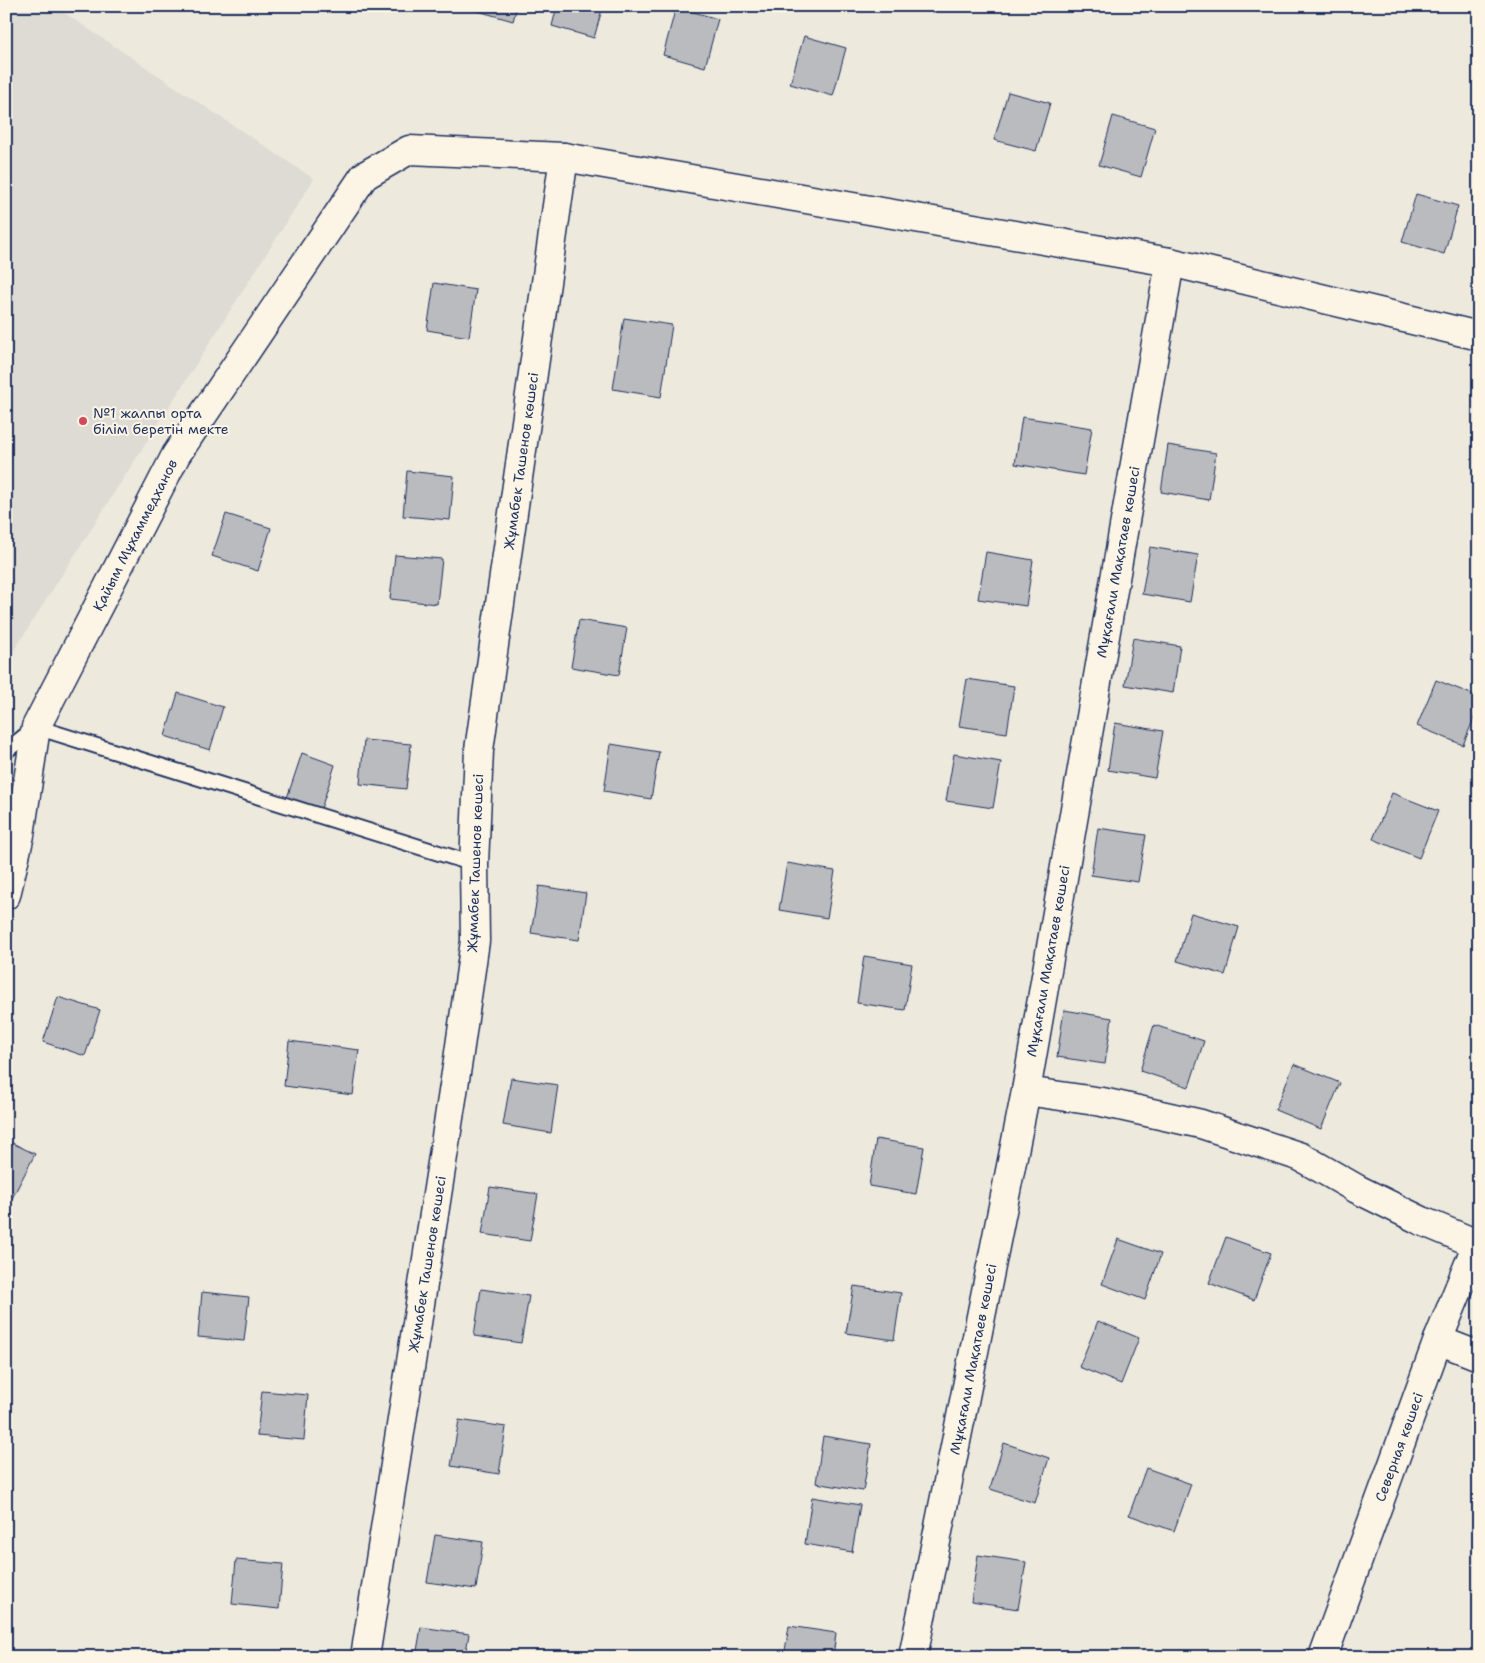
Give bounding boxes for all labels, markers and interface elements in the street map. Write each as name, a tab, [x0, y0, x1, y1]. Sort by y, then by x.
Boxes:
street label: Жұмабек Ташенов көшесі	[500, 371, 542, 551]
place label: №1 жалпы орта білім беретін мекте	[93, 404, 229, 438]
marker: №1 жалпы орта білім беретін мекте	[77, 415, 89, 427]
street label: Қайым Мұхаммедханов	[89, 456, 181, 614]
street label: Мұқағали Мақатаев көшесі	[1092, 465, 1144, 659]
street label: Жұмабек Ташенов көшесі	[463, 773, 487, 953]
street label: Мұқағали Мақатаев көшесі	[1022, 864, 1074, 1058]
street label: Жұмабек Ташенов көшесі	[404, 1174, 450, 1354]
street label: Мұқағали Мақатаев көшесі	[946, 1262, 1000, 1456]
street label: Северная көшесі	[1371, 1390, 1427, 1504]

